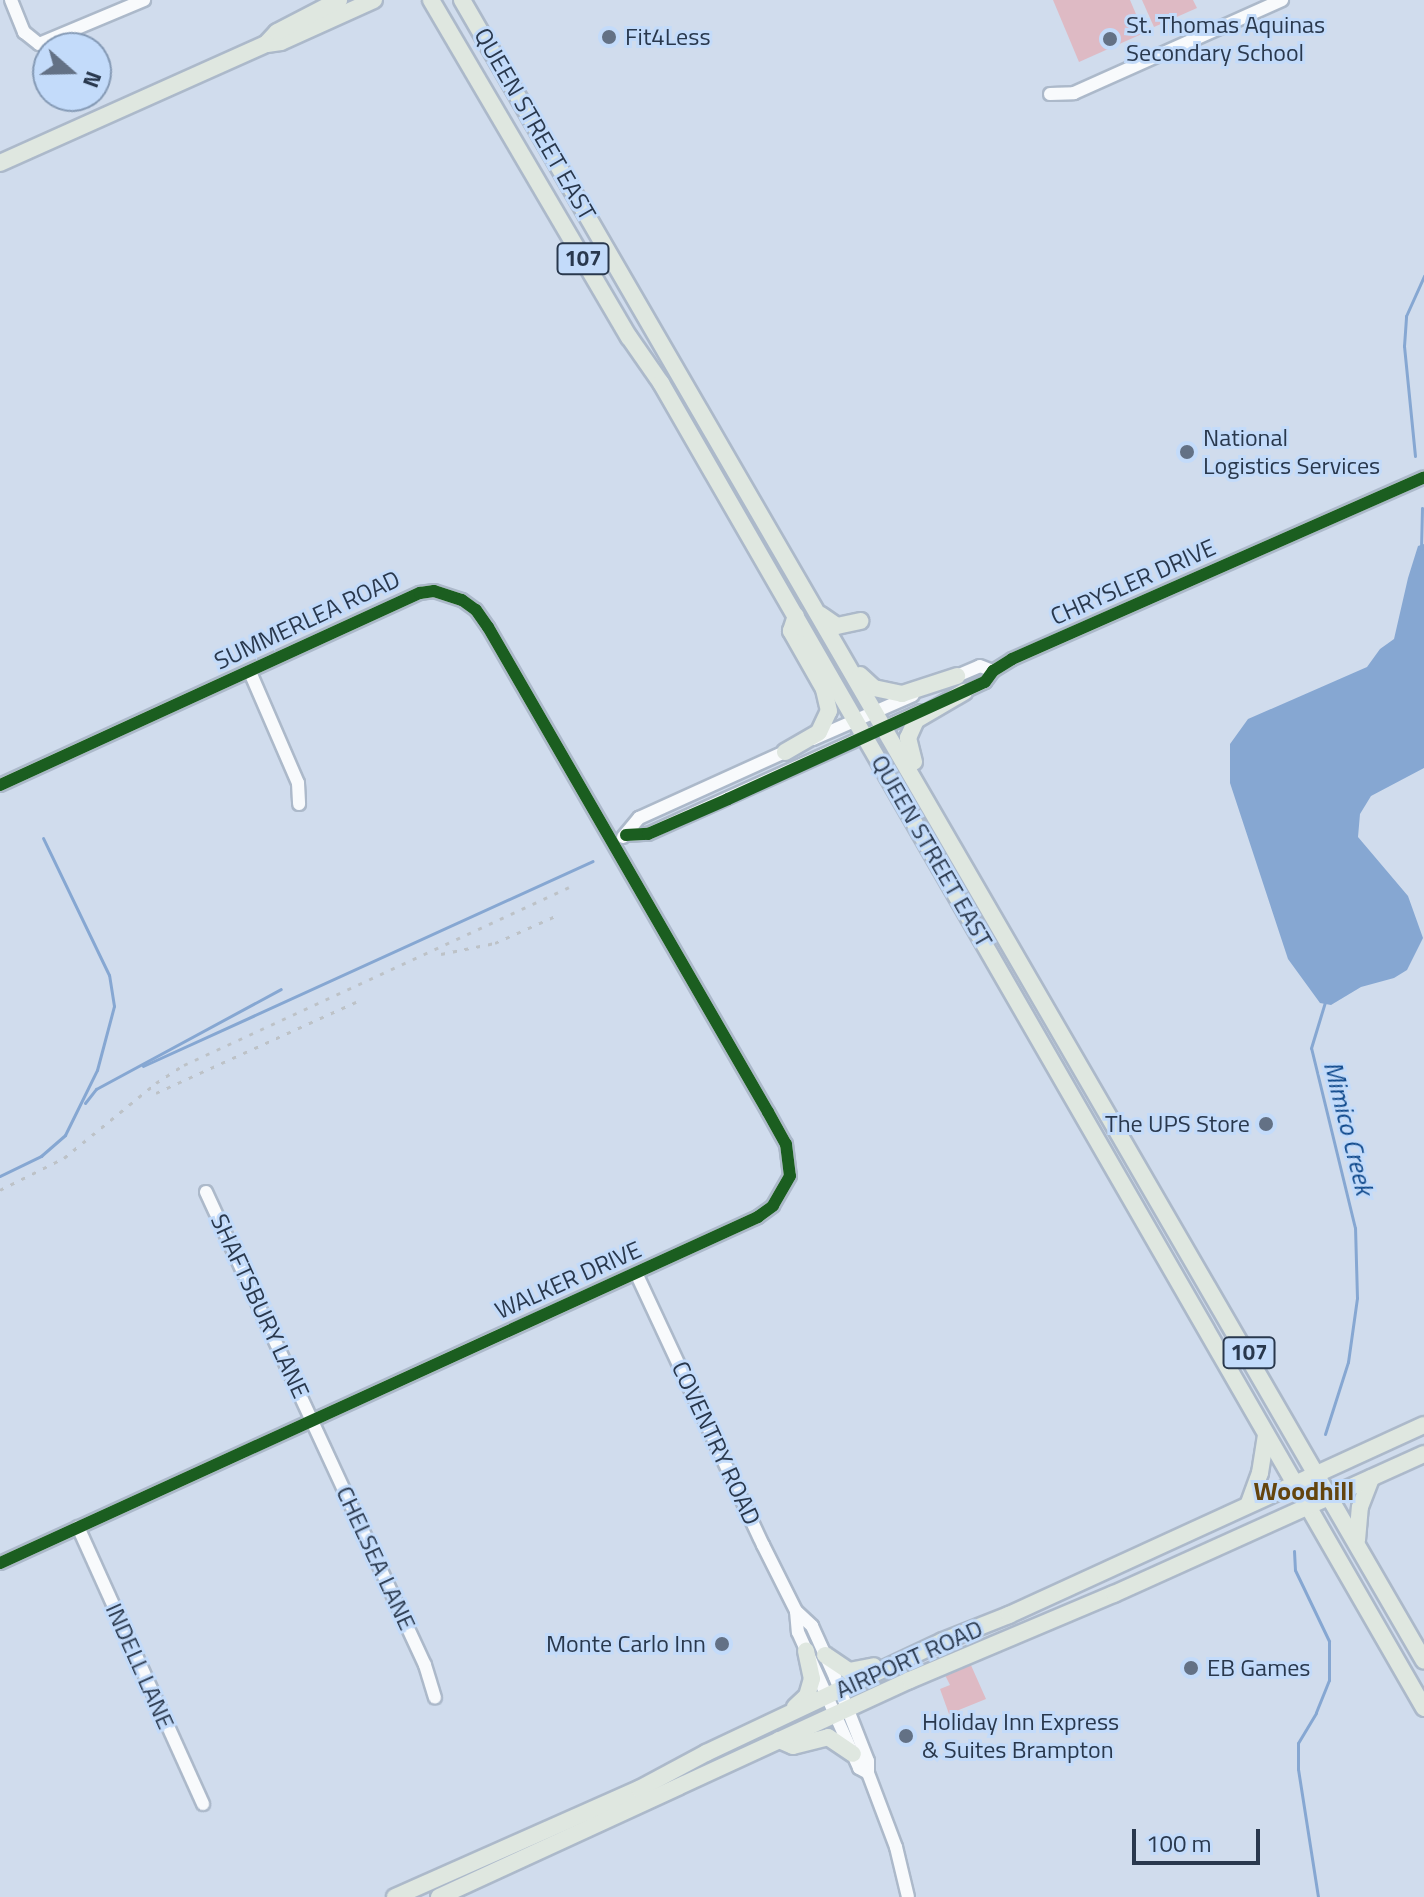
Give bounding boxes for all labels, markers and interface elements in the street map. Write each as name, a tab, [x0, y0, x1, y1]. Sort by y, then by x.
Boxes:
place label: St. Thomas Aquinas Secondary School	[1126, 11, 1325, 67]
street label: QUEEN STREET EAST	[468, 23, 602, 225]
place label: Fit4Less	[625, 23, 711, 51]
marker: Fit4Less	[600, 28, 618, 46]
marker: St. Thomas Aquinas Secondary School	[1101, 30, 1119, 48]
north arrow	[32, 32, 112, 112]
text: N	[74, 67, 111, 93]
road number: 107	[555, 241, 611, 277]
place label: National Logistics Services	[1203, 424, 1380, 480]
marker: National Logistics Services	[1178, 443, 1196, 461]
street label: CHRYSLER DRIVE	[1046, 533, 1220, 631]
street label: SUMMERLEA ROAD	[210, 564, 404, 676]
street label: QUEEN STREET EAST	[865, 750, 999, 952]
water label: Mimico Creek	[1317, 1058, 1381, 1198]
place label: The UPS Store	[1105, 1110, 1250, 1138]
marker: The UPS Store	[1257, 1115, 1275, 1133]
street label: SHAFTSBURY LANE	[205, 1209, 315, 1403]
street label: WALKER DRIVE	[490, 1235, 646, 1325]
road number: 107	[1221, 1335, 1277, 1371]
street label: COVENTRY ROAD	[666, 1357, 766, 1529]
district label: Woodhill	[1254, 1475, 1354, 1507]
street label: CHELSEA LANE	[330, 1482, 422, 1634]
street label: INDELL LANE	[100, 1599, 180, 1733]
street label: AIRPORT ROAD	[831, 1614, 987, 1704]
place label: Monte Carlo Inn	[546, 1630, 706, 1658]
marker: Monte Carlo Inn	[713, 1635, 731, 1653]
place label: EB Games	[1207, 1654, 1310, 1682]
marker: EB Games	[1182, 1659, 1200, 1677]
place label: Holiday Inn Express & Suites Brampton	[922, 1708, 1119, 1764]
marker: Holiday Inn Express & Suites Brampton	[897, 1727, 915, 1745]
scale bar	[1136, 1813, 1264, 1863]
text: 100 m	[1146, 1825, 1212, 1861]

